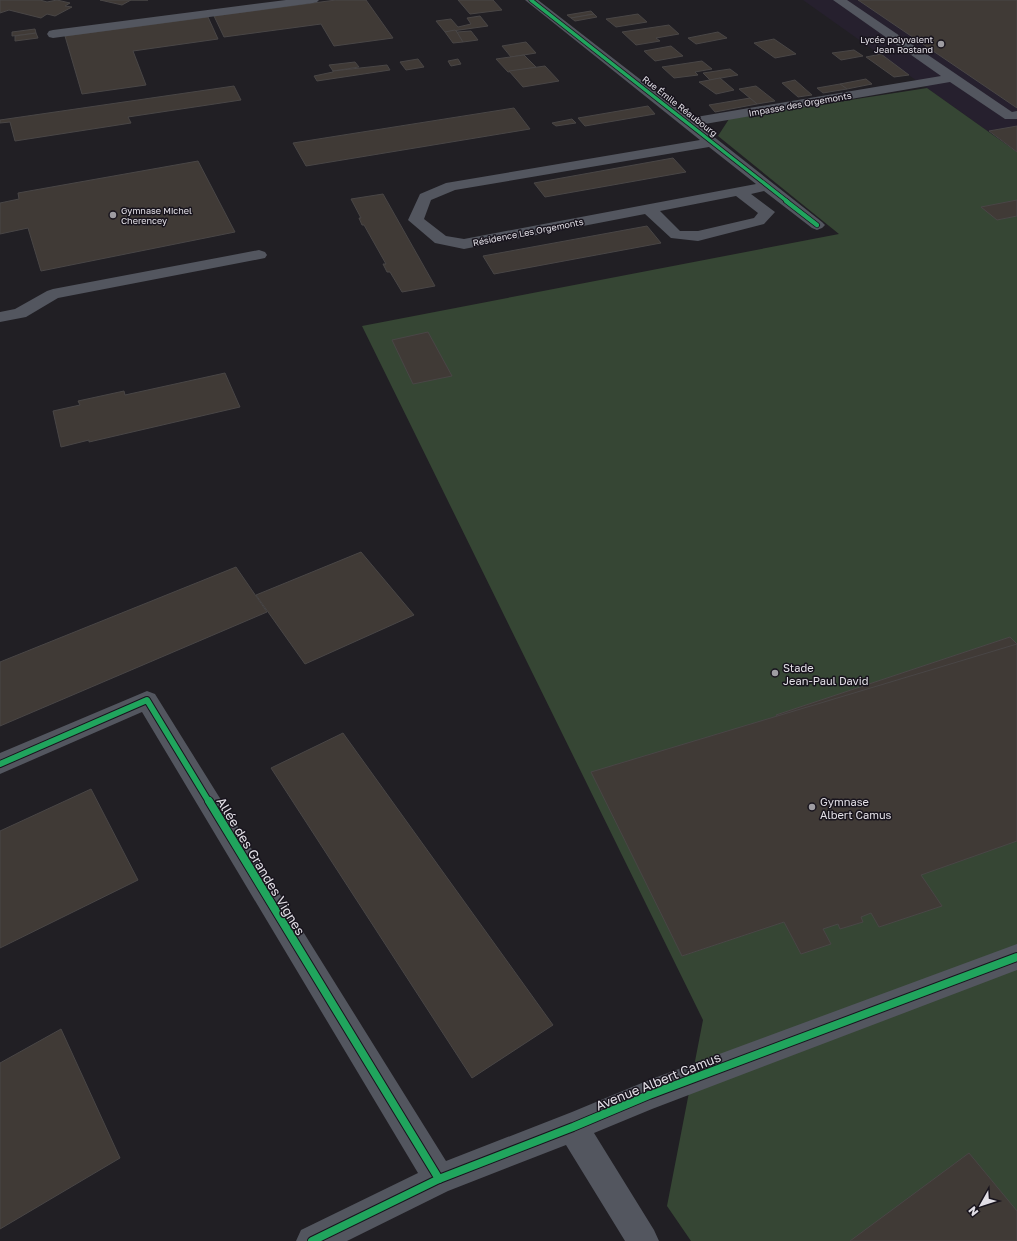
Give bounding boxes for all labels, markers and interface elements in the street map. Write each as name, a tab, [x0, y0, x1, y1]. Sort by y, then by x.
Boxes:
place label: Lycée polyvalent Jean Rostand	[860, 34, 933, 55]
marker: Lycée polyvalent Jean Rostand	[936, 39, 946, 49]
street label: Rue Émile Réaubourg	[640, 73, 720, 139]
street label: Impasse des Orgemonts	[748, 89, 852, 118]
place label: Gymnase Michel Cherencey	[121, 205, 192, 226]
marker: Gymnase Michel Cherencey	[108, 210, 118, 220]
street label: Résidence Les Orgemonts	[472, 216, 584, 248]
place label: Stade Jean-Paul David	[783, 661, 868, 687]
marker: Stade Jean-Paul David	[770, 668, 780, 678]
street label: Allée des Grandes Vignes	[213, 794, 309, 938]
place label: Gymnase Albert Camus	[820, 795, 892, 821]
marker: Gymnase Albert Camus	[807, 802, 817, 812]
street label: Avenue Albert Camus	[593, 1049, 723, 1113]
north arrow	[961, 1185, 1001, 1225]
text: N	[965, 1204, 981, 1219]

